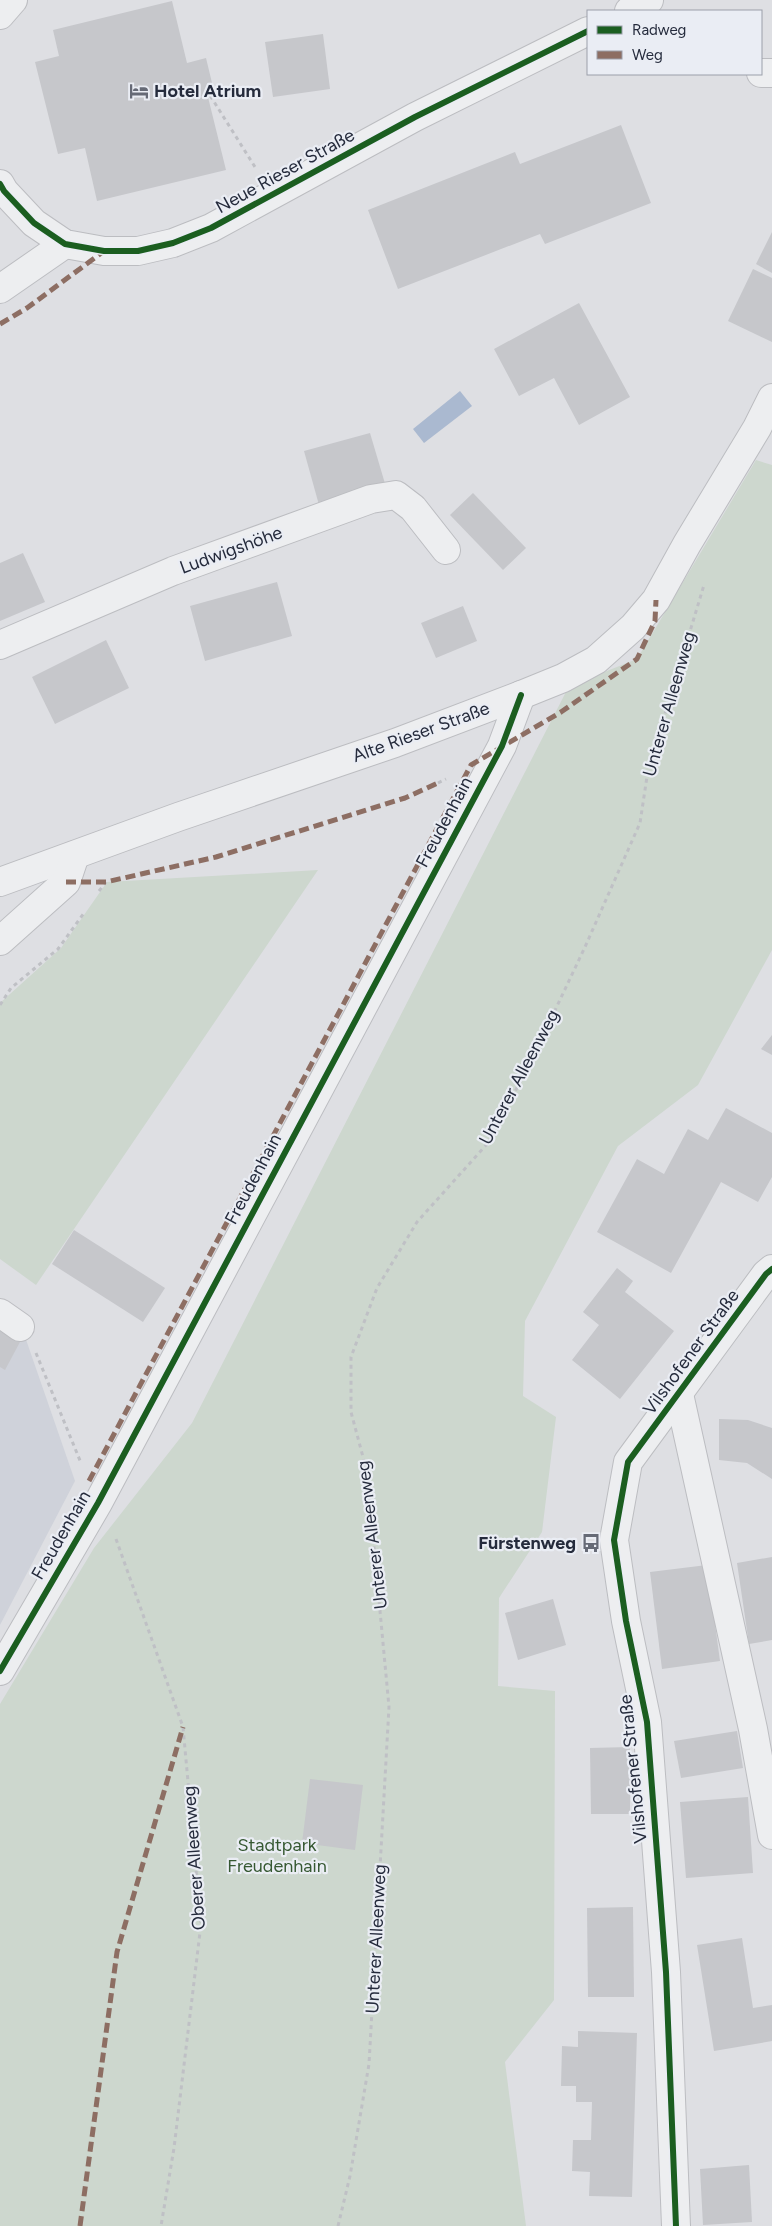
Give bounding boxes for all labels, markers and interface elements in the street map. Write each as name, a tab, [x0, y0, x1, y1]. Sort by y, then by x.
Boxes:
legend	[587, 10, 762, 75]
text: Radweg	[632, 21, 686, 39]
text: Weg	[632, 46, 663, 64]
hotel icon: Hotel Atrium	[128, 80, 150, 102]
place label: Hotel Atrium	[154, 80, 261, 102]
street label: Neue Rieser Straße	[212, 124, 358, 218]
street label: Ludwigshöhe	[177, 521, 285, 579]
street label: Unterer Alleenweg	[638, 629, 700, 779]
street label: Alte Rieser Straße	[349, 697, 493, 767]
street label: Freudenhain	[411, 773, 477, 871]
street label: Unterer Alleenweg	[474, 1006, 564, 1148]
street label: Freudenhain	[220, 1130, 286, 1228]
street label: Vilshofener Straße	[638, 1285, 744, 1419]
street label: Unterer Alleenweg	[352, 1459, 392, 1611]
street label: Freudenhain	[27, 1486, 95, 1584]
place label: Fürstenweg	[478, 1532, 576, 1554]
bus stop icon: Fürstenweg	[580, 1532, 602, 1554]
street label: Vilshofener Straße	[614, 1693, 652, 1844]
street label: Oberer Alleenweg	[178, 1785, 210, 1931]
park label: Stadtpark Freudenhain	[227, 1834, 327, 1877]
street label: Unterer Alleenweg	[361, 1864, 391, 2014]

